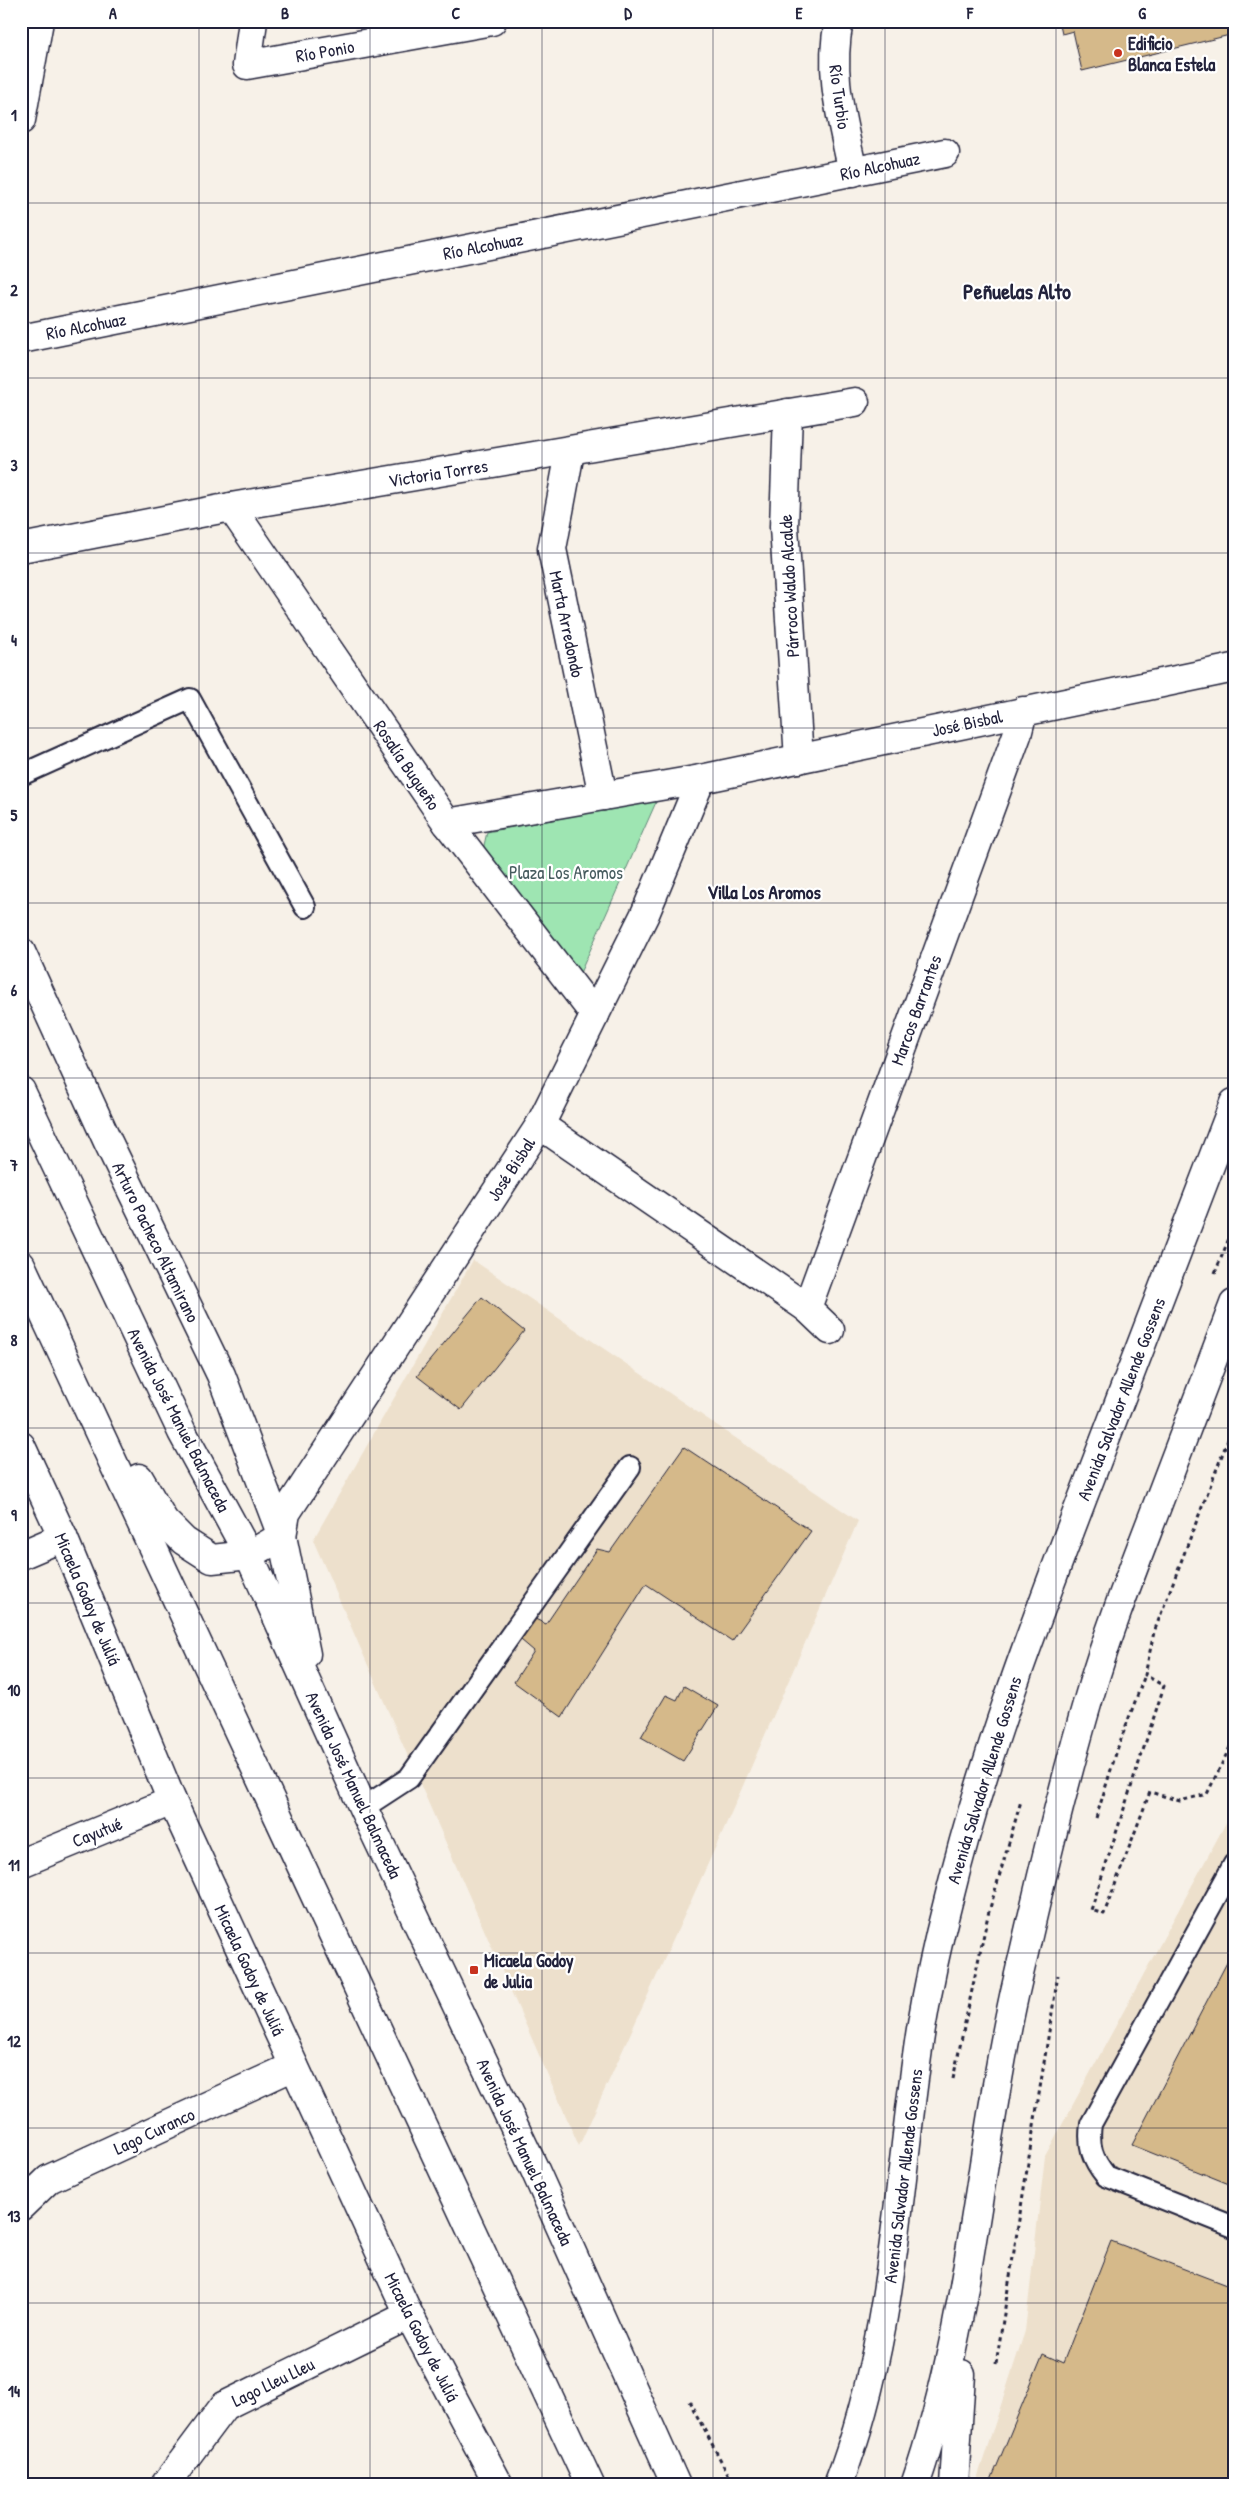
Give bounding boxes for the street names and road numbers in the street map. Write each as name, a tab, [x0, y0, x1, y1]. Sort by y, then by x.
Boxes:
street label: Río Ponio	[294, 34, 356, 68]
street label: Río Turbio	[823, 63, 857, 131]
street label: Río Alcohuaz	[838, 145, 922, 187]
street label: Río Alcohuaz	[441, 226, 525, 266]
street label: Río Alcohuaz	[44, 306, 128, 346]
street label: Victoria Torres	[386, 453, 490, 493]
street label: Párroco Waldo Alcalde	[773, 514, 805, 658]
street label: Marta Arredondo	[543, 568, 591, 680]
street label: José Bisbal	[929, 703, 1005, 743]
street label: Rosalía Bugueño	[368, 715, 446, 815]
street label: Marcos Barrantes	[884, 951, 948, 1069]
street label: José Bisbal	[481, 1132, 541, 1206]
street label: Arturo Pacheco Altamirano	[106, 1158, 206, 1326]
street label: Avenida Salvador Allende Gossens	[1071, 1294, 1171, 1504]
street label: Avenida José Manuel Balmaceda	[122, 1324, 236, 1516]
street label: Micaela Godoy de Juliá	[49, 1529, 127, 1669]
street label: Avenida Salvador Allende Gossens	[941, 1673, 1027, 1887]
street label: Avenida José Manuel Balmaceda	[300, 1688, 408, 1882]
street label: Cayutué	[68, 1811, 126, 1853]
street label: Micaela Godoy de Juliá	[209, 1900, 291, 2040]
street label: Avenida José Manuel Balmaceda	[471, 2055, 579, 2249]
street label: Avenida Salvador Allende Gossens	[877, 2068, 929, 2284]
street label: Lago Curanco	[109, 2101, 199, 2161]
street label: Micaela Godoy de Juliá	[379, 2268, 465, 2406]
street label: Lago Lleu Lleu	[228, 2351, 318, 2413]

